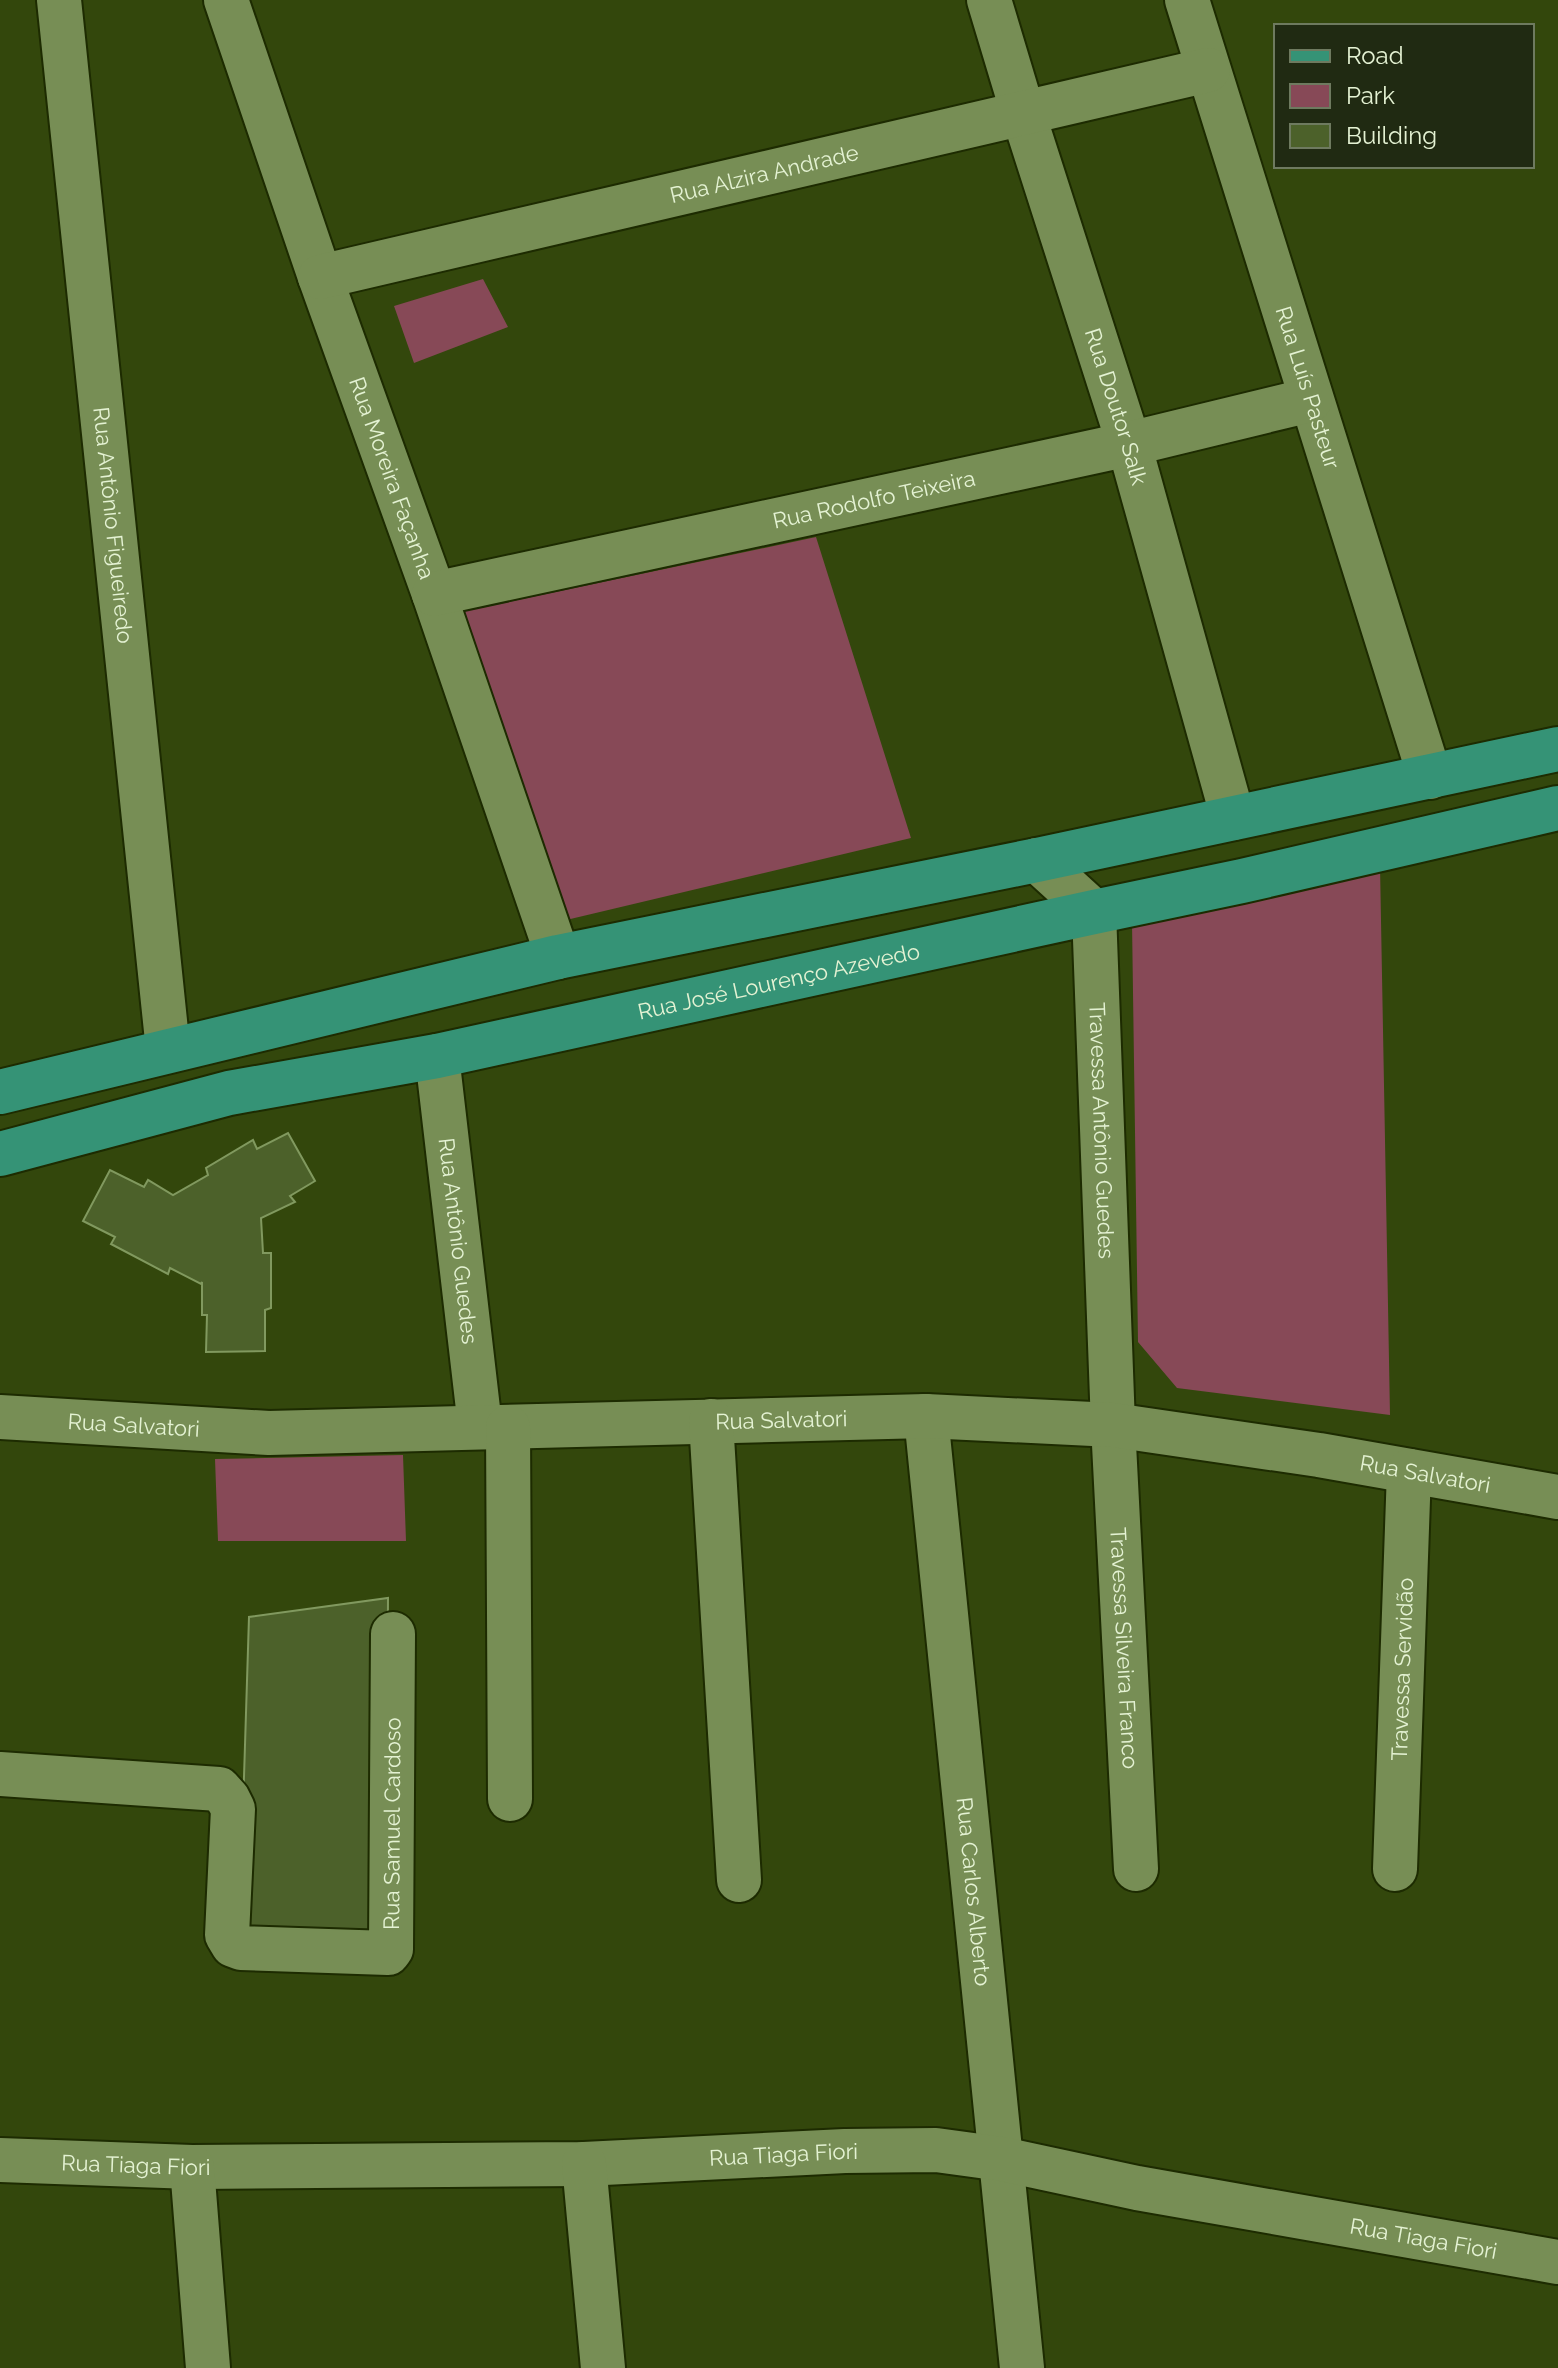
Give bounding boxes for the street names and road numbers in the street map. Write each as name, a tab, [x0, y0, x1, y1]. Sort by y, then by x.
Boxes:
street label: Rua Alzira Andrade	[667, 139, 861, 208]
street label: Rua Luís Pasteur	[1271, 303, 1346, 472]
street label: Rua Doutor Salk	[1080, 325, 1153, 488]
street label: Rua Moreira Façanha	[344, 373, 440, 582]
street label: Rua Antônio Figueiredo	[88, 406, 139, 645]
street label: Rua Rodolfo Teixeira	[770, 465, 978, 534]
street label: Rua José Lourenço Azevedo	[635, 938, 922, 1025]
street label: Travessa Antônio Guedes	[1084, 1002, 1120, 1259]
street label: Rua Antônio Guedes	[434, 1136, 483, 1345]
street label: Rua Salvatori	[715, 1405, 848, 1434]
street label: Rua Salvatori	[67, 1408, 200, 1442]
street label: Rua Salvatori	[1358, 1449, 1493, 1498]
street label: Travessa Silveira Franco	[1105, 1527, 1144, 1770]
street label: Travessa Servidão	[1386, 1577, 1418, 1761]
street label: Rua Samuel Cardoso	[378, 1717, 405, 1930]
street label: Rua Carlos Alberto	[952, 1796, 996, 1987]
street label: Rua Tiaga Fiori	[709, 2138, 858, 2171]
street label: Rua Tiaga Fiori	[61, 2149, 211, 2180]
street label: Rua Tiaga Fiori	[1348, 2213, 1499, 2264]

